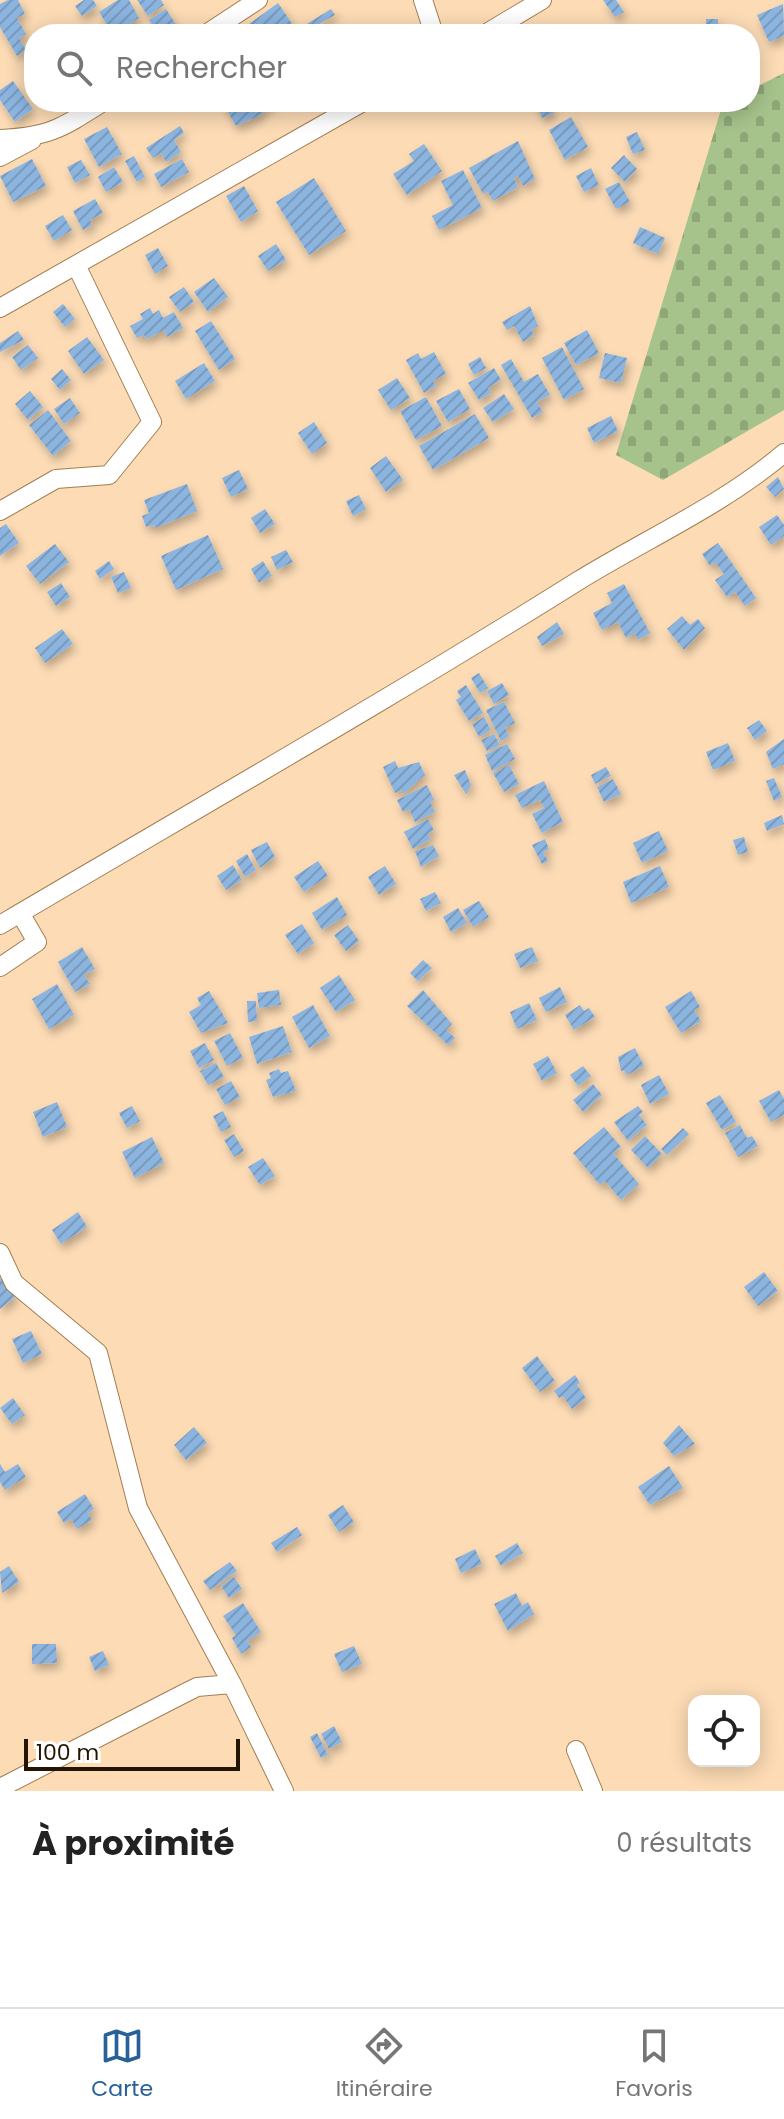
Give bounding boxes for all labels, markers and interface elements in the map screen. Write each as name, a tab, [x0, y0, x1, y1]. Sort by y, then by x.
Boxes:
search box	[24, 24, 760, 112]
icon: search	[52, 46, 96, 90]
text: Rechercher	[116, 46, 287, 89]
map controls	[688, 1695, 760, 1767]
button: locate	[688, 1695, 760, 1767]
scale bar	[24, 1735, 240, 1771]
text: 100 m	[36, 1737, 99, 1768]
text: À proximité	[32, 1819, 234, 1867]
text: 0 résultats	[616, 1825, 752, 1861]
tab: Carte	[91, 2024, 153, 2105]
tab: Itinéraire	[336, 2024, 433, 2105]
tab: Favoris	[615, 2024, 693, 2105]

